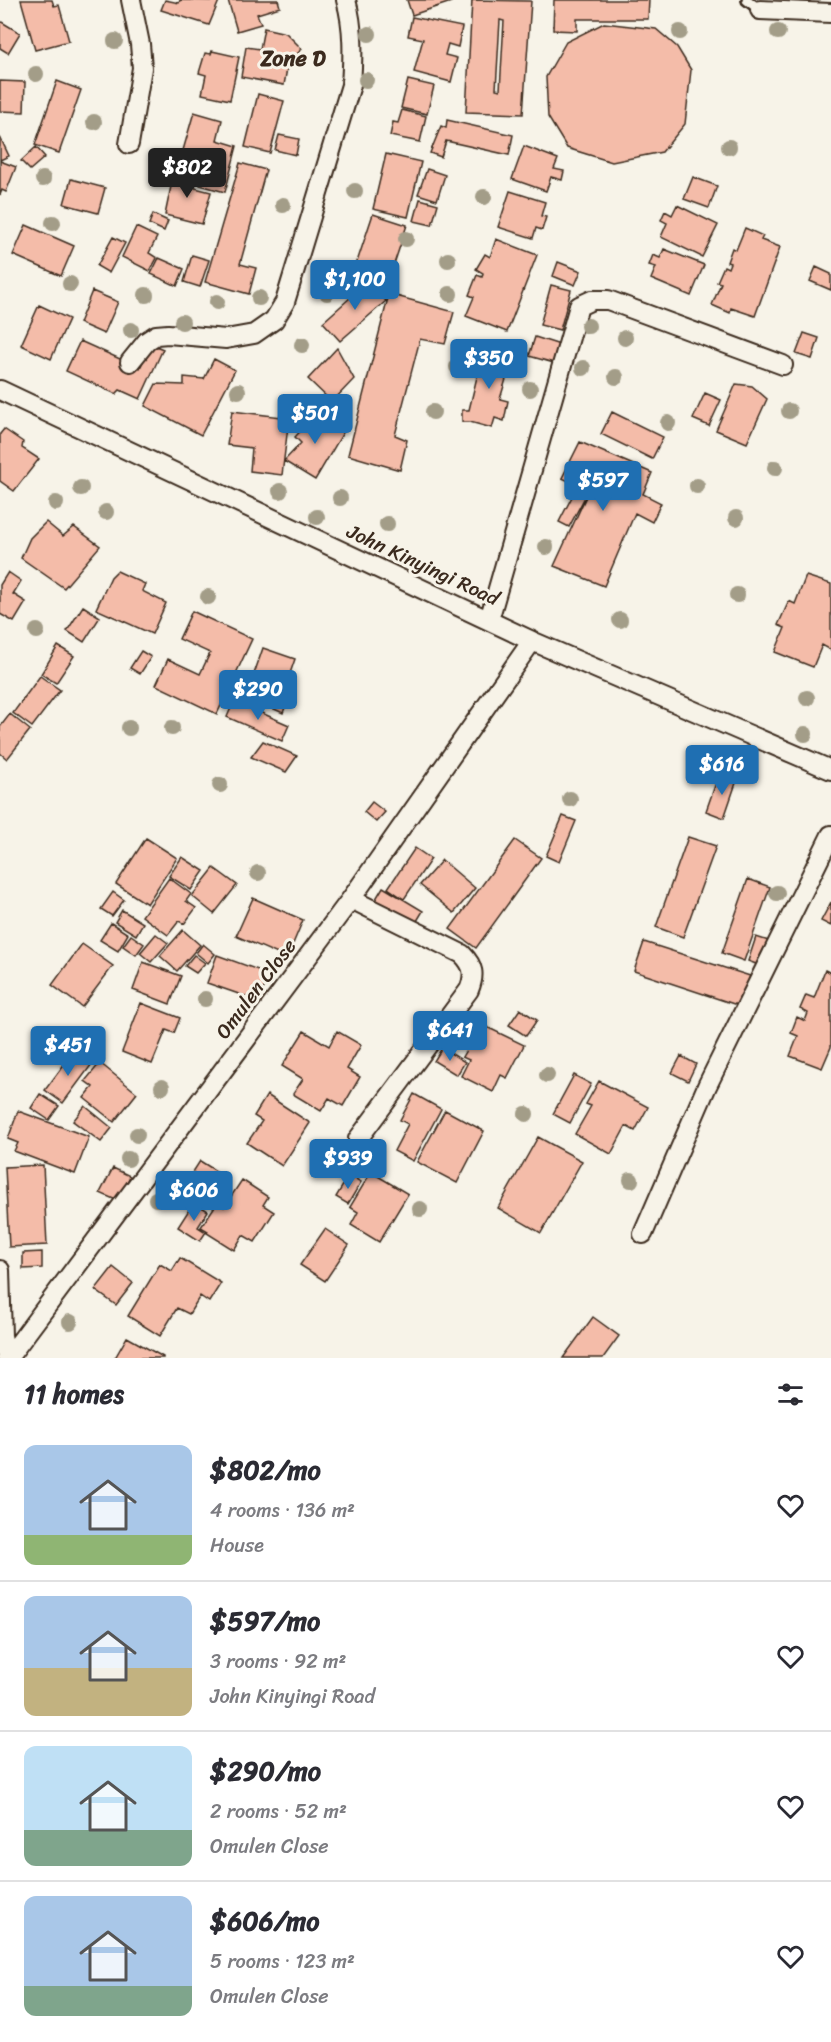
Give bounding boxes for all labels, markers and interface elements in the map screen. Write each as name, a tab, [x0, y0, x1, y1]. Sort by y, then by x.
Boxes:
district label: Zone D	[259, 39, 326, 78]
pin: $802	[151, 148, 223, 199]
text: $802	[162, 150, 212, 185]
pin: $1,100	[306, 260, 404, 311]
text: $1,100	[324, 262, 386, 297]
pin: $350	[453, 339, 525, 390]
text: $350	[464, 341, 514, 376]
pin: $501	[279, 394, 351, 445]
text: $501	[292, 396, 338, 431]
pin: $597	[567, 461, 639, 512]
text: $597	[578, 463, 628, 498]
street label: John Kinyingi Road	[340, 514, 506, 616]
pin: $290	[222, 670, 294, 721]
text: $290	[233, 672, 283, 707]
pin: $616	[686, 745, 758, 796]
text: $616	[700, 747, 744, 782]
street label: Omulen Close	[206, 931, 306, 1047]
pin: $641	[414, 1011, 486, 1062]
text: $641	[427, 1013, 473, 1048]
pin: $451	[32, 1026, 104, 1077]
text: $451	[45, 1028, 91, 1063]
pin: $939	[312, 1139, 384, 1190]
text: $939	[324, 1141, 373, 1176]
pin: $606	[158, 1171, 230, 1222]
text: $606	[170, 1173, 218, 1208]
text: 11 homes	[24, 1371, 124, 1417]
icon: filters	[774, 1378, 807, 1411]
text: $802/mo	[210, 1447, 321, 1493]
icon: home	[72, 1469, 144, 1541]
icon: heart	[774, 1489, 807, 1522]
text: 4 rooms · 136 m²	[210, 1493, 355, 1528]
text: House	[210, 1528, 264, 1563]
text: $597/mo	[210, 1598, 320, 1644]
icon: home	[72, 1620, 144, 1692]
icon: heart	[774, 1640, 807, 1673]
text: 3 rooms · 92 m²	[210, 1644, 346, 1679]
text: John Kinyingi Road	[210, 1679, 375, 1714]
text: $290/mo	[210, 1748, 321, 1794]
icon: home	[72, 1770, 144, 1842]
icon: heart	[774, 1790, 807, 1823]
text: 2 rooms · 52 m²	[210, 1794, 347, 1829]
text: Omulen Close	[210, 1829, 329, 1864]
text: $606/mo	[210, 1898, 320, 1944]
icon: home	[72, 1920, 144, 1992]
icon: heart	[774, 1940, 807, 1973]
text: 5 rooms · 123 m²	[210, 1944, 355, 1979]
text: Omulen Close	[210, 1979, 329, 2014]

